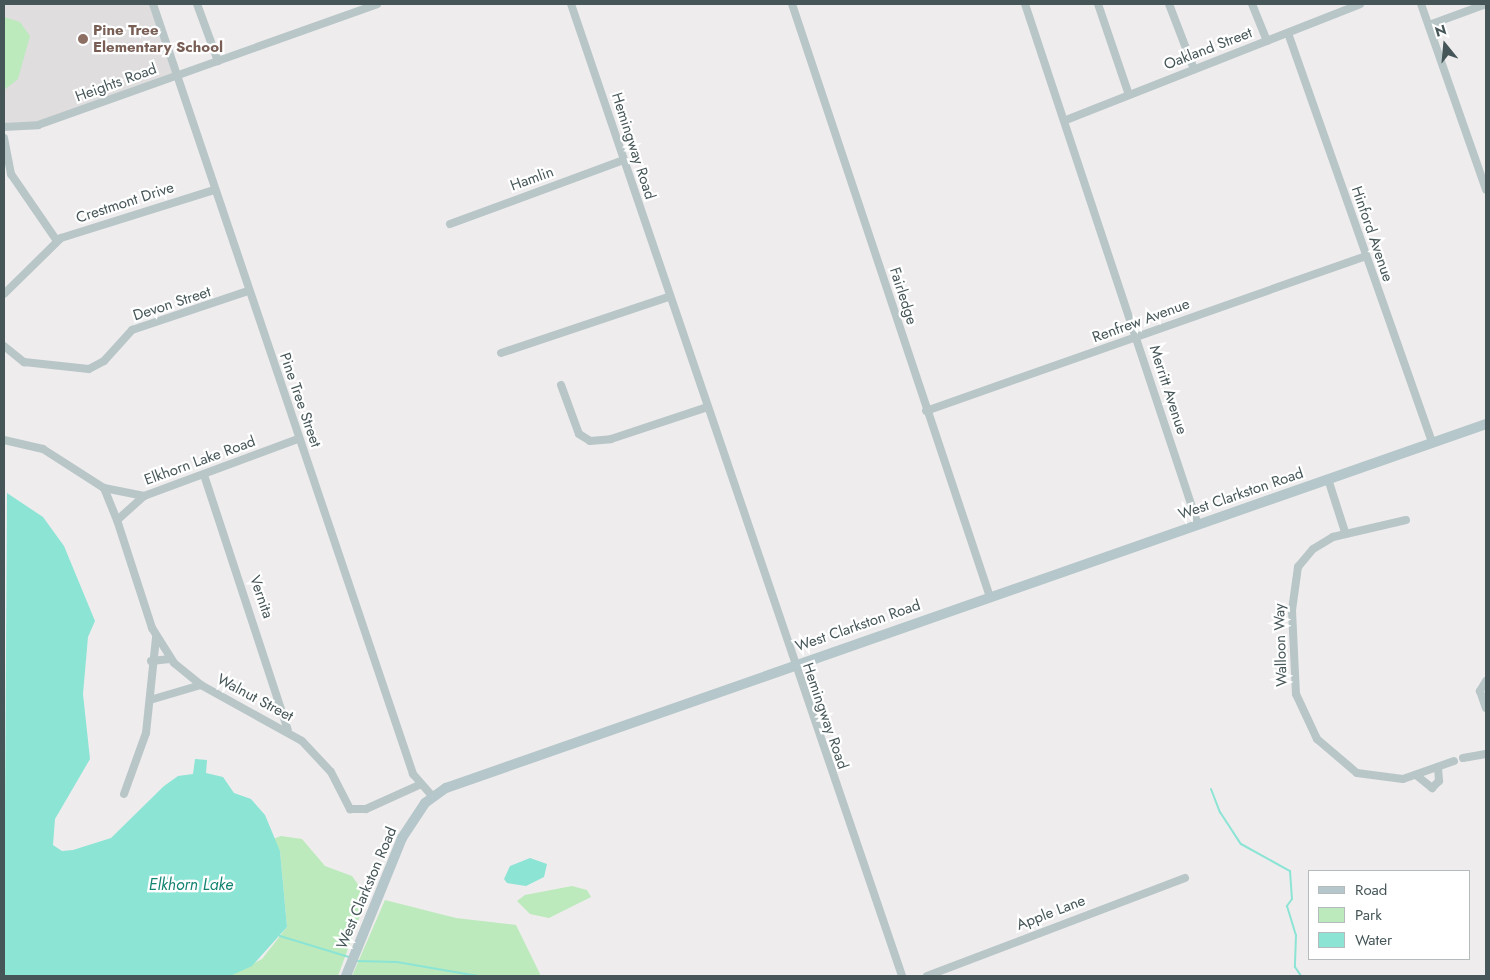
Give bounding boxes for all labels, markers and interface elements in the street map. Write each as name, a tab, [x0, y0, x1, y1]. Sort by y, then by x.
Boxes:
text: N	[1432, 19, 1449, 42]
north arrow	[1420, 20, 1470, 70]
place label: Pine Tree Elementary School	[93, 21, 223, 56]
street label: Oakland Street	[1161, 24, 1255, 74]
marker: Pine Tree Elementary School	[77, 33, 89, 45]
street label: Heights Road	[73, 60, 159, 106]
street label: Hemingway Road	[607, 90, 659, 202]
street label: Hamlin	[508, 163, 556, 195]
street label: Crestmont Drive	[74, 179, 176, 227]
street label: Hinford Avenue	[1347, 184, 1397, 284]
street label: Fairledge	[885, 265, 921, 327]
street label: Devon Street	[131, 283, 213, 325]
street label: Renfrew Avenue	[1090, 295, 1192, 347]
street label: Merritt Avenue	[1145, 343, 1191, 437]
street label: Pine Tree Street	[275, 350, 325, 450]
street label: Elkhorn Lake Road	[142, 433, 258, 489]
street label: West Clarkston Road	[1176, 464, 1306, 524]
street label: Vernita	[245, 573, 277, 621]
street label: West Clarkston Road	[793, 596, 923, 656]
street label: Walloon Way	[1271, 603, 1291, 687]
street label: Hemingway Road	[798, 660, 852, 772]
street label: Walnut Street	[214, 670, 296, 726]
street label: West Clarkston Road	[333, 824, 401, 952]
legend	[1308, 870, 1470, 960]
water label: Elkhorn Lake	[149, 875, 233, 895]
text: Road	[1355, 879, 1387, 901]
street label: Apple Lane	[1014, 892, 1088, 934]
text: Park	[1355, 904, 1382, 926]
text: Water	[1355, 929, 1392, 951]

